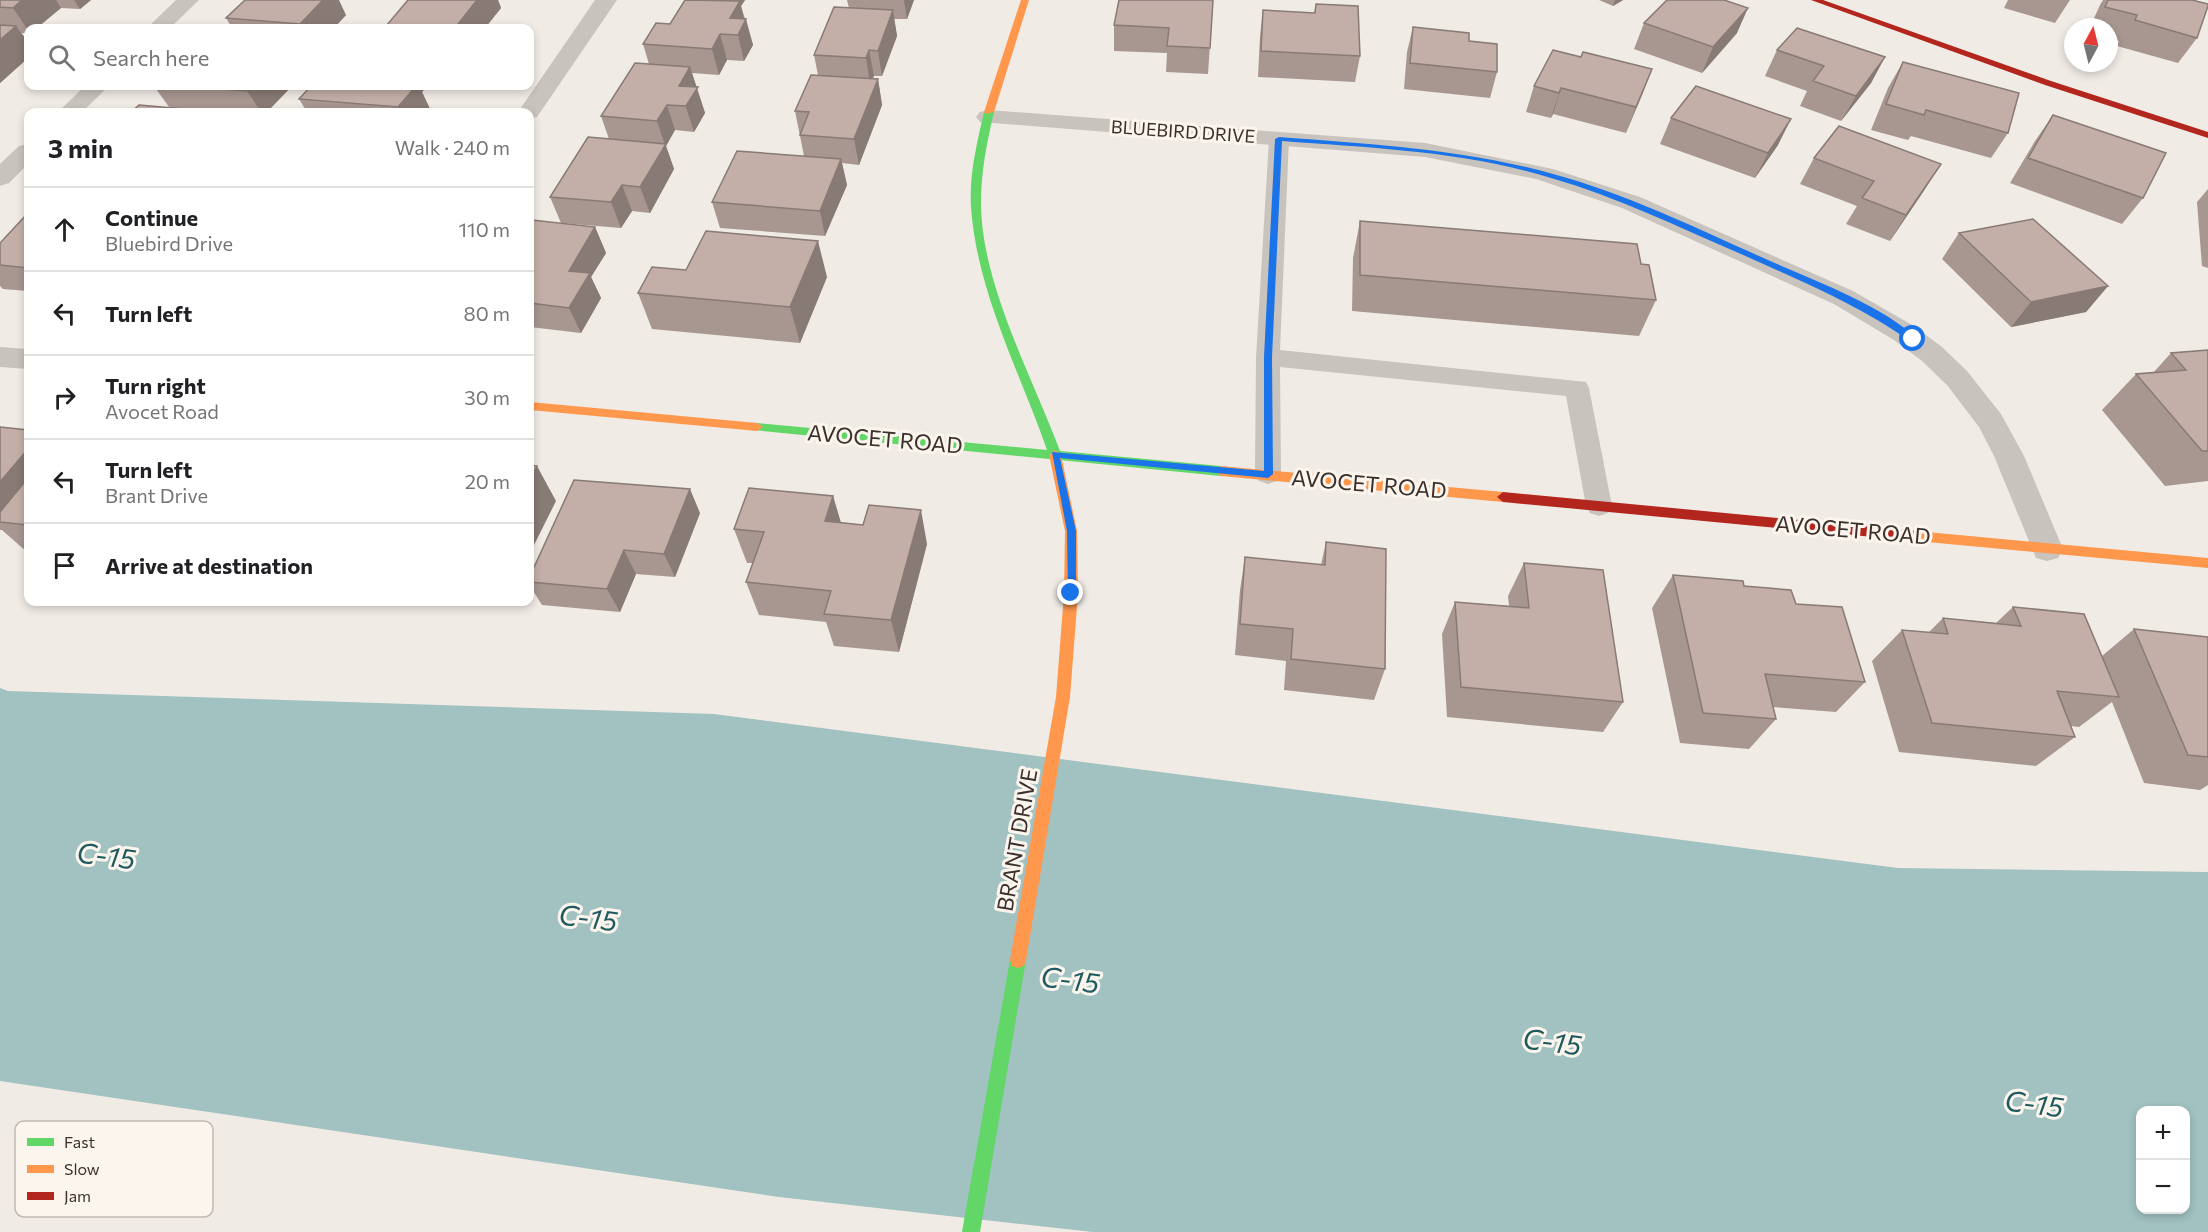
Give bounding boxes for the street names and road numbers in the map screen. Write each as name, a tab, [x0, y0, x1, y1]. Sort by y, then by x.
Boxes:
street label: BLUEBIRD DRIVE	[1110, 115, 1256, 147]
street label: AVOCET ROAD	[806, 418, 964, 459]
street label: AVOCET ROAD	[1290, 463, 1448, 504]
street label: AVOCET ROAD	[1774, 509, 1932, 550]
street label: BRANT DRIVE	[991, 767, 1042, 913]

